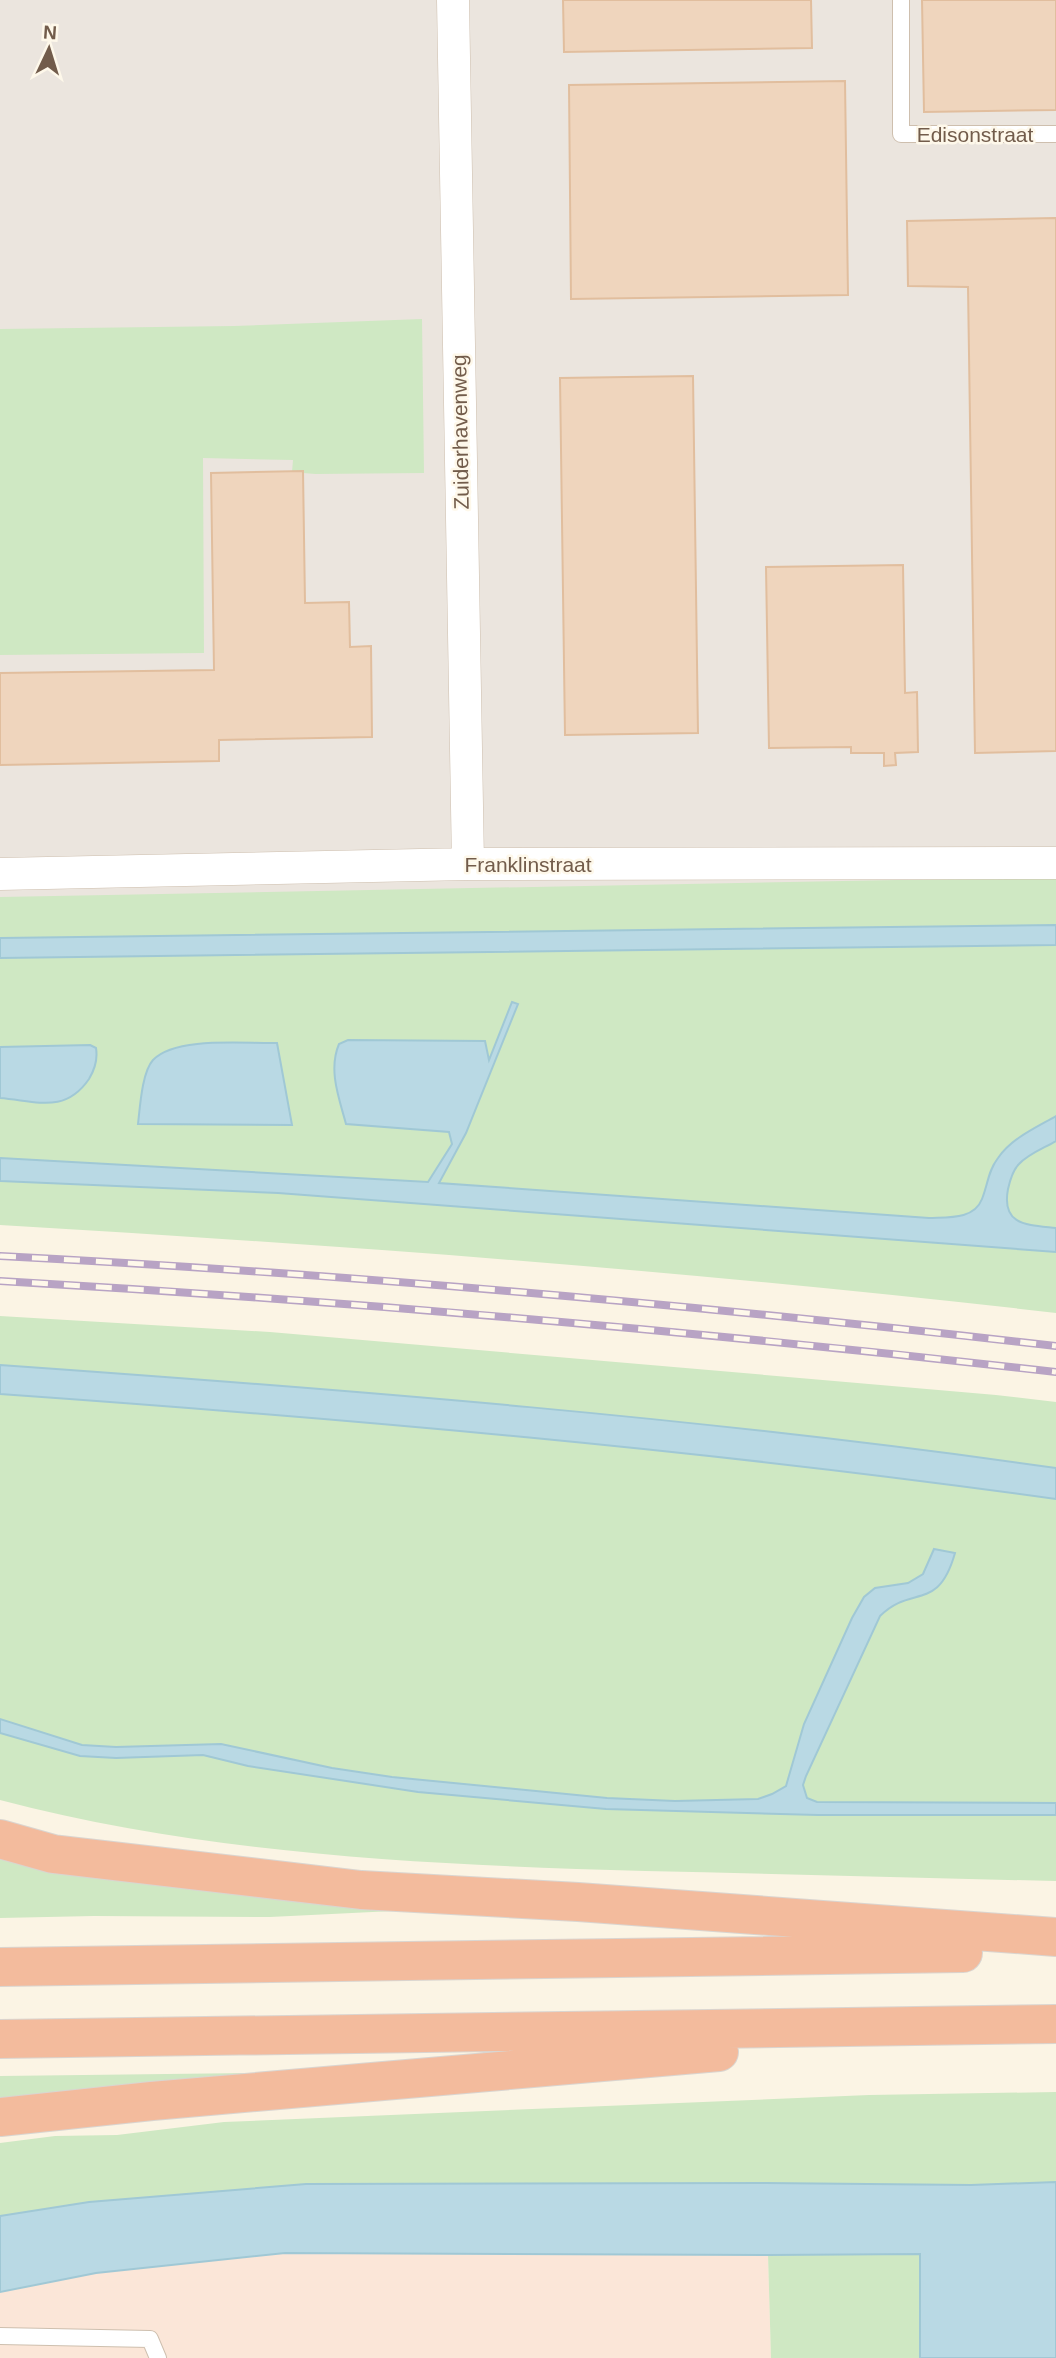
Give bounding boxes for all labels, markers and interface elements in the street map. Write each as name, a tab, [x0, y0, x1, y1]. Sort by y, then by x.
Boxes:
north arrow	[14, 14, 84, 84]
text: N	[43, 22, 58, 43]
street label: Edisonstraat	[917, 123, 1034, 146]
street label: Zuiderhavenweg	[447, 354, 473, 510]
street label: Franklinstraat	[464, 853, 592, 876]

